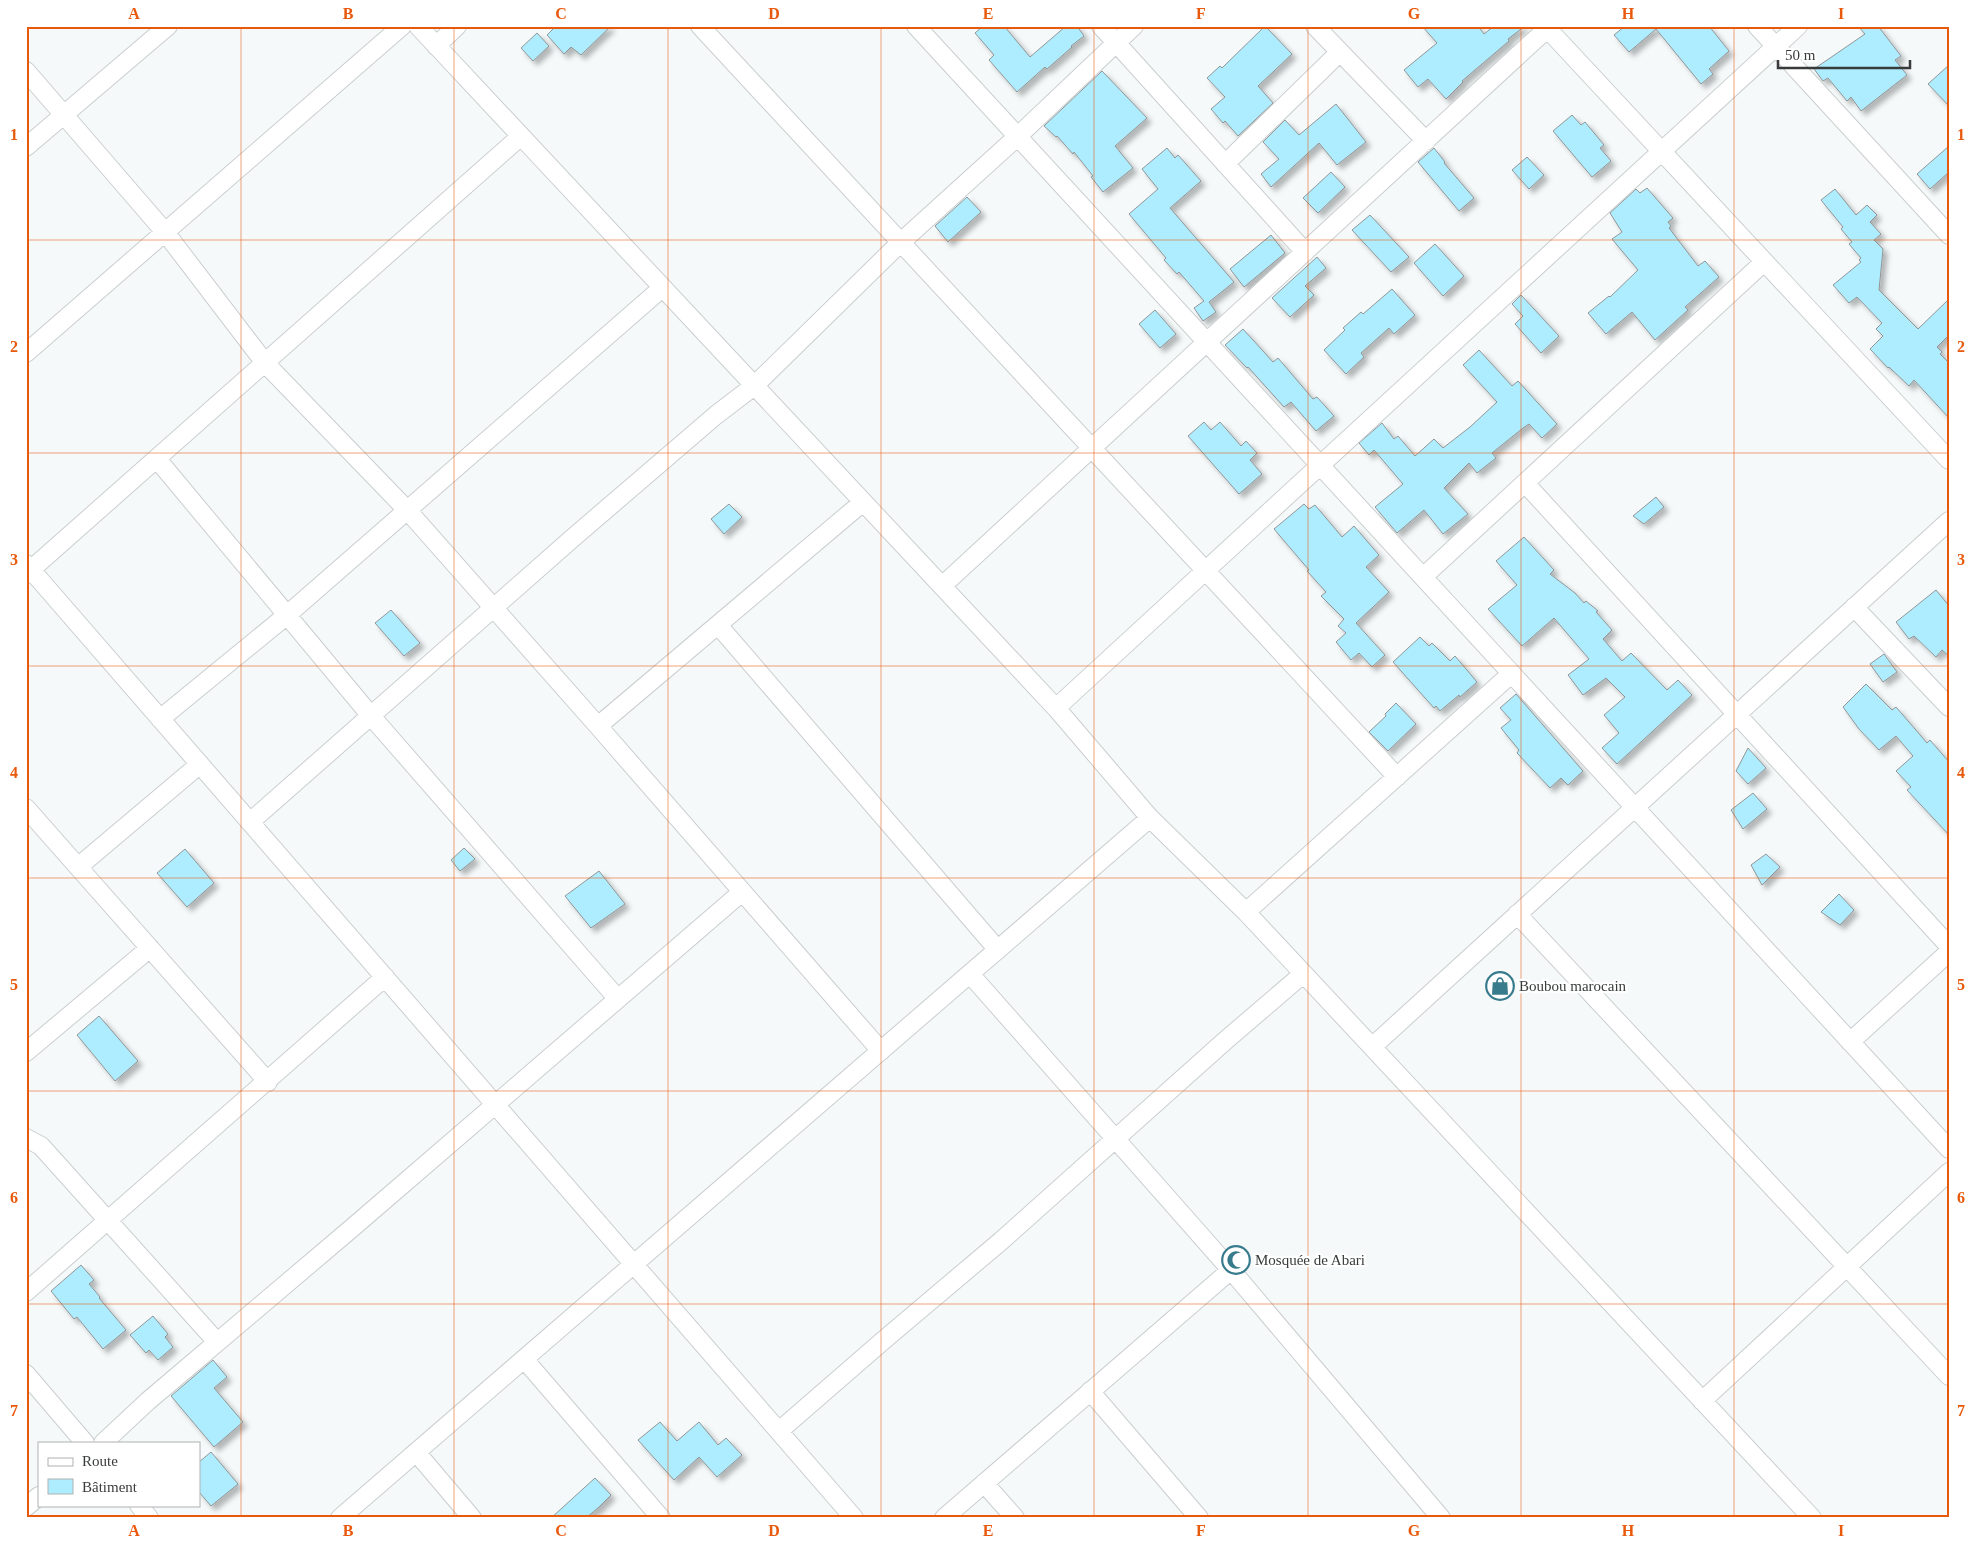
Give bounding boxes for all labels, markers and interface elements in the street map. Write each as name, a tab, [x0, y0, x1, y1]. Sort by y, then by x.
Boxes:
text: A	[128, 5, 140, 22]
text: B	[343, 5, 354, 22]
text: C	[555, 5, 567, 22]
text: D	[768, 5, 780, 22]
text: E	[983, 5, 993, 22]
text: F	[1196, 5, 1206, 22]
text: G	[1408, 5, 1421, 22]
text: H	[1622, 5, 1635, 22]
text: I	[1838, 5, 1844, 22]
scale bar	[1778, 38, 1910, 70]
text: 50 m	[1785, 47, 1816, 63]
text: 1	[10, 126, 18, 143]
text: 1	[1957, 126, 1965, 143]
text: 2	[10, 338, 18, 355]
text: 2	[1957, 338, 1965, 355]
text: 3	[10, 551, 18, 568]
text: 3	[1957, 551, 1965, 568]
text: 4	[10, 764, 18, 781]
text: 4	[1957, 764, 1965, 781]
shop icon: Boubou marocain	[1485, 971, 1515, 1001]
text: 5	[10, 976, 18, 993]
text: 5	[1957, 976, 1965, 993]
place label: Boubou marocain	[1519, 978, 1627, 994]
text: 6	[10, 1189, 18, 1206]
text: 6	[1957, 1189, 1965, 1206]
mosque icon: Mosquée de Abari	[1221, 1245, 1251, 1275]
place label: Mosquée de Abari	[1255, 1252, 1365, 1268]
text: 7	[10, 1402, 18, 1419]
text: 7	[1957, 1402, 1965, 1419]
legend	[38, 1442, 200, 1506]
text: Route	[82, 1453, 118, 1469]
text: Bâtiment	[82, 1479, 138, 1495]
text: A	[128, 1522, 140, 1539]
text: B	[343, 1522, 354, 1539]
text: C	[555, 1522, 567, 1539]
text: D	[768, 1522, 780, 1539]
text: E	[983, 1522, 993, 1539]
text: F	[1196, 1522, 1206, 1539]
text: G	[1408, 1522, 1421, 1539]
text: H	[1622, 1522, 1635, 1539]
text: I	[1838, 1522, 1844, 1539]

